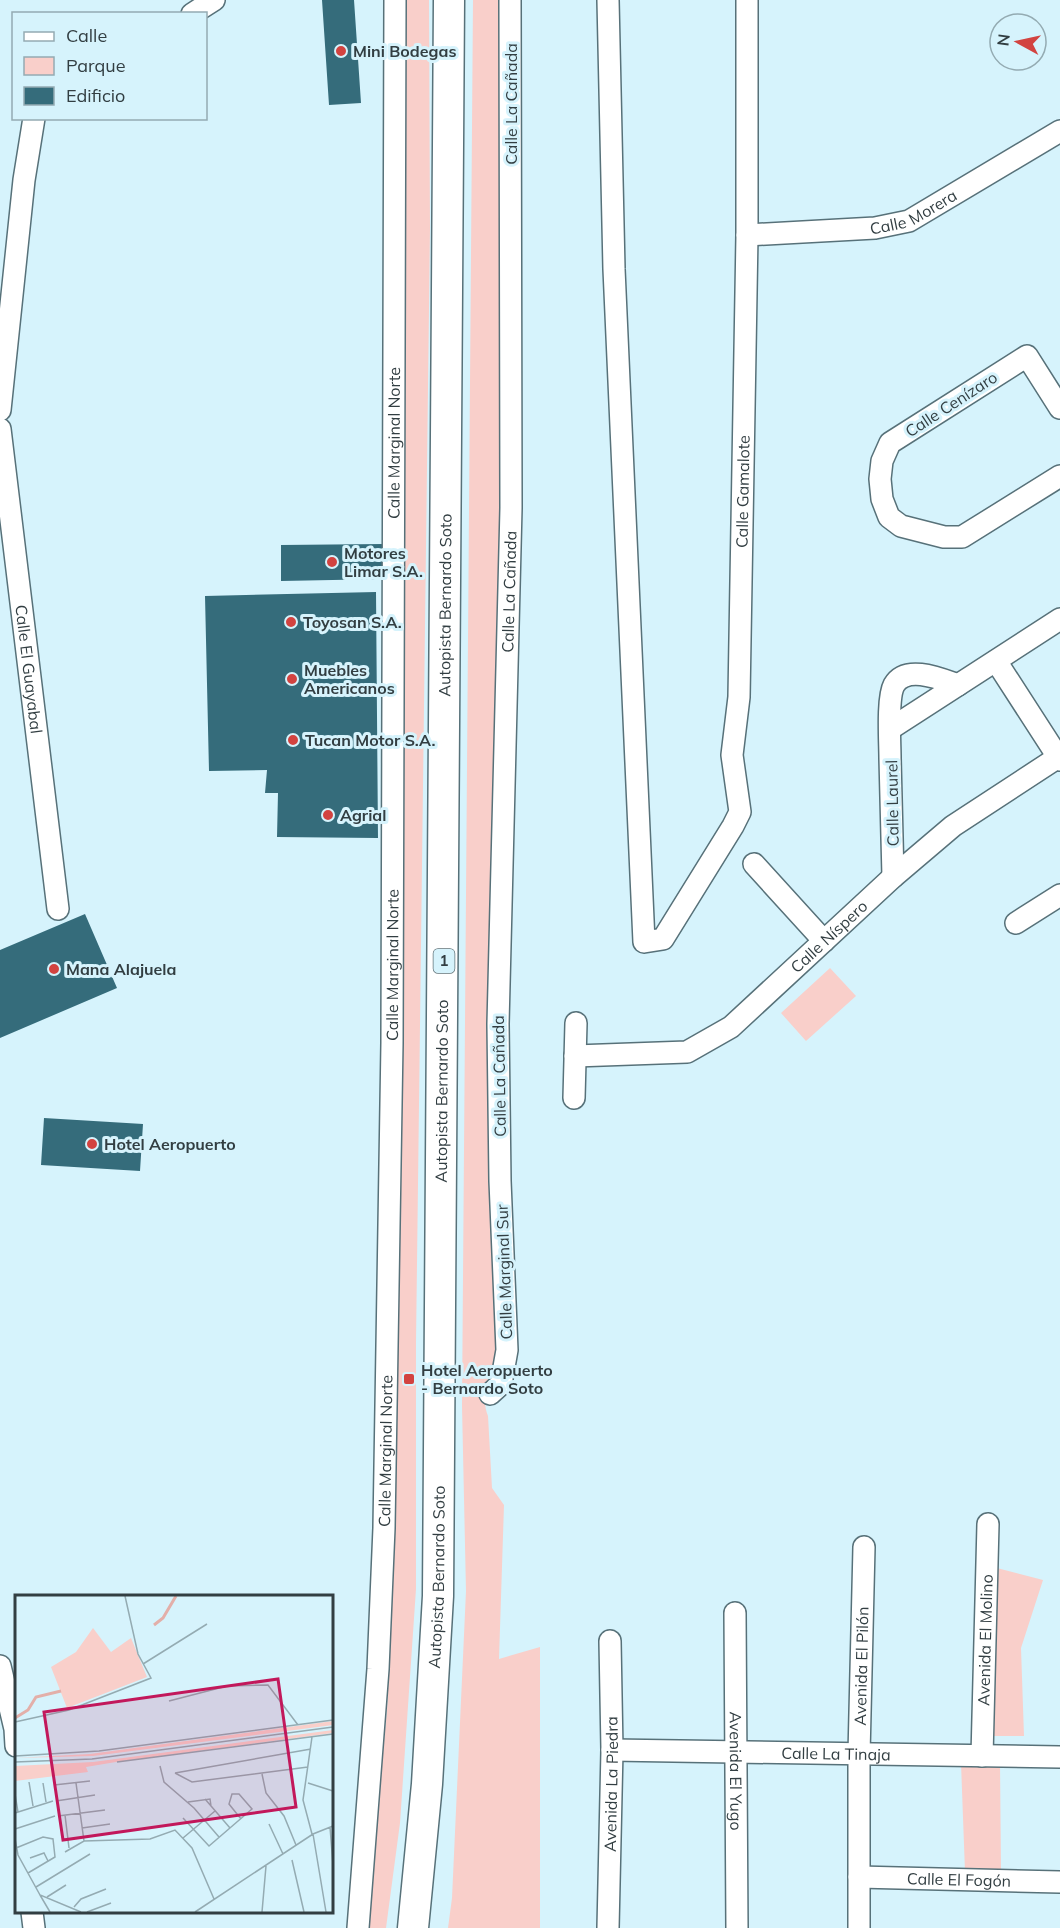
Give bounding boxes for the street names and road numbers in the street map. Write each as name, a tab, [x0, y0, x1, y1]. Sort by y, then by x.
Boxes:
street label: Calle La Cañada	[501, 43, 521, 165]
street label: Calle Morera	[868, 185, 960, 239]
street label: Calle Marginal Norte	[384, 367, 404, 519]
street label: Calle Cenízaro	[901, 367, 1001, 441]
street label: Calle Gamalote	[732, 435, 754, 548]
street label: Autopista Bernardo Soto	[434, 513, 455, 697]
street label: Calle La Cañada	[497, 531, 520, 653]
street label: Calle El Guayabal	[11, 604, 47, 735]
street label: Calle Laurel	[881, 760, 903, 846]
street label: Calle Marginal Norte	[382, 889, 402, 1041]
street label: Calle Níspero	[786, 896, 871, 977]
road number: 1	[434, 949, 454, 973]
street label: Autopista Bernardo Soto	[431, 999, 452, 1183]
street label: Calle La Cañada	[488, 1015, 510, 1137]
street label: Calle Marginal Sur	[492, 1204, 516, 1340]
street label: Calle Marginal Norte	[374, 1375, 397, 1527]
street label: Autopista Bernardo Soto	[424, 1485, 449, 1669]
street label: Avenida El Molino	[973, 1574, 997, 1706]
street label: Avenida El Pilón	[850, 1606, 873, 1726]
street label: Avenida El Yugo	[726, 1711, 746, 1831]
street label: Avenida La Piedra	[600, 1716, 622, 1852]
street label: Calle La Tinaja	[781, 1743, 891, 1764]
street label: Calle El Fogón	[907, 1868, 1011, 1891]

